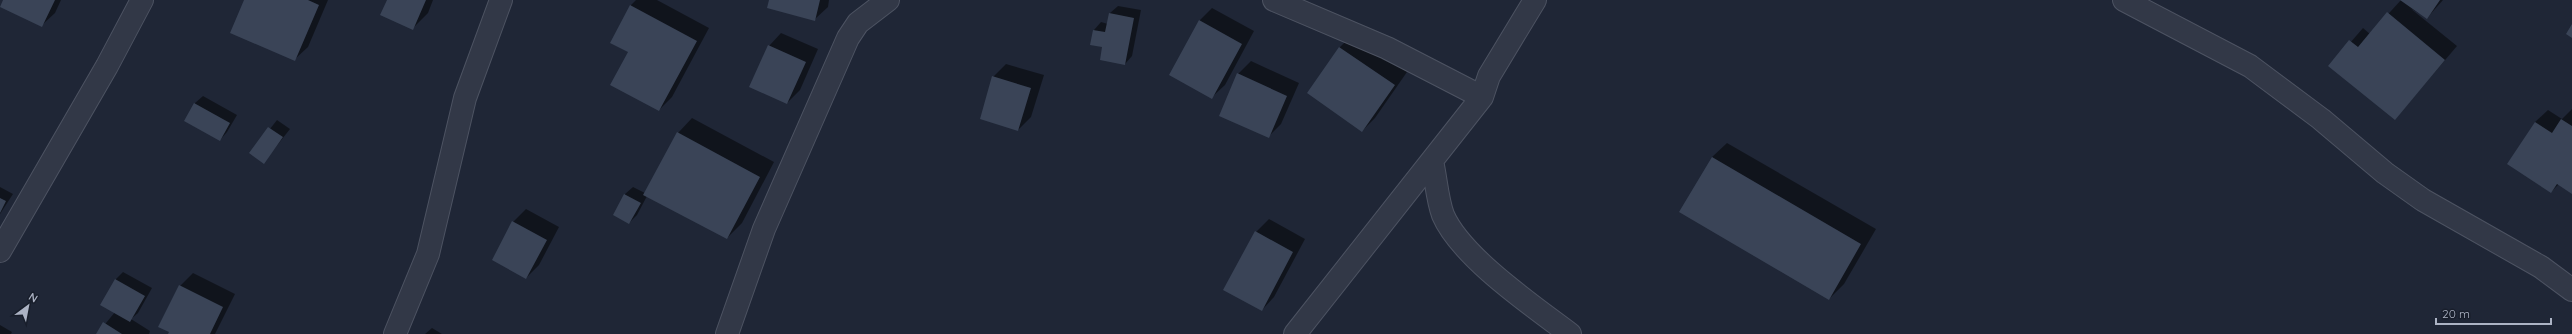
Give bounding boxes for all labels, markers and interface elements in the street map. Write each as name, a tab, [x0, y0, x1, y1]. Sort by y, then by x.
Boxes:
north arrow	[8, 286, 48, 326]
text: N	[26, 289, 40, 306]
scale bar	[2436, 300, 2551, 326]
text: 20 m	[2442, 306, 2470, 321]

